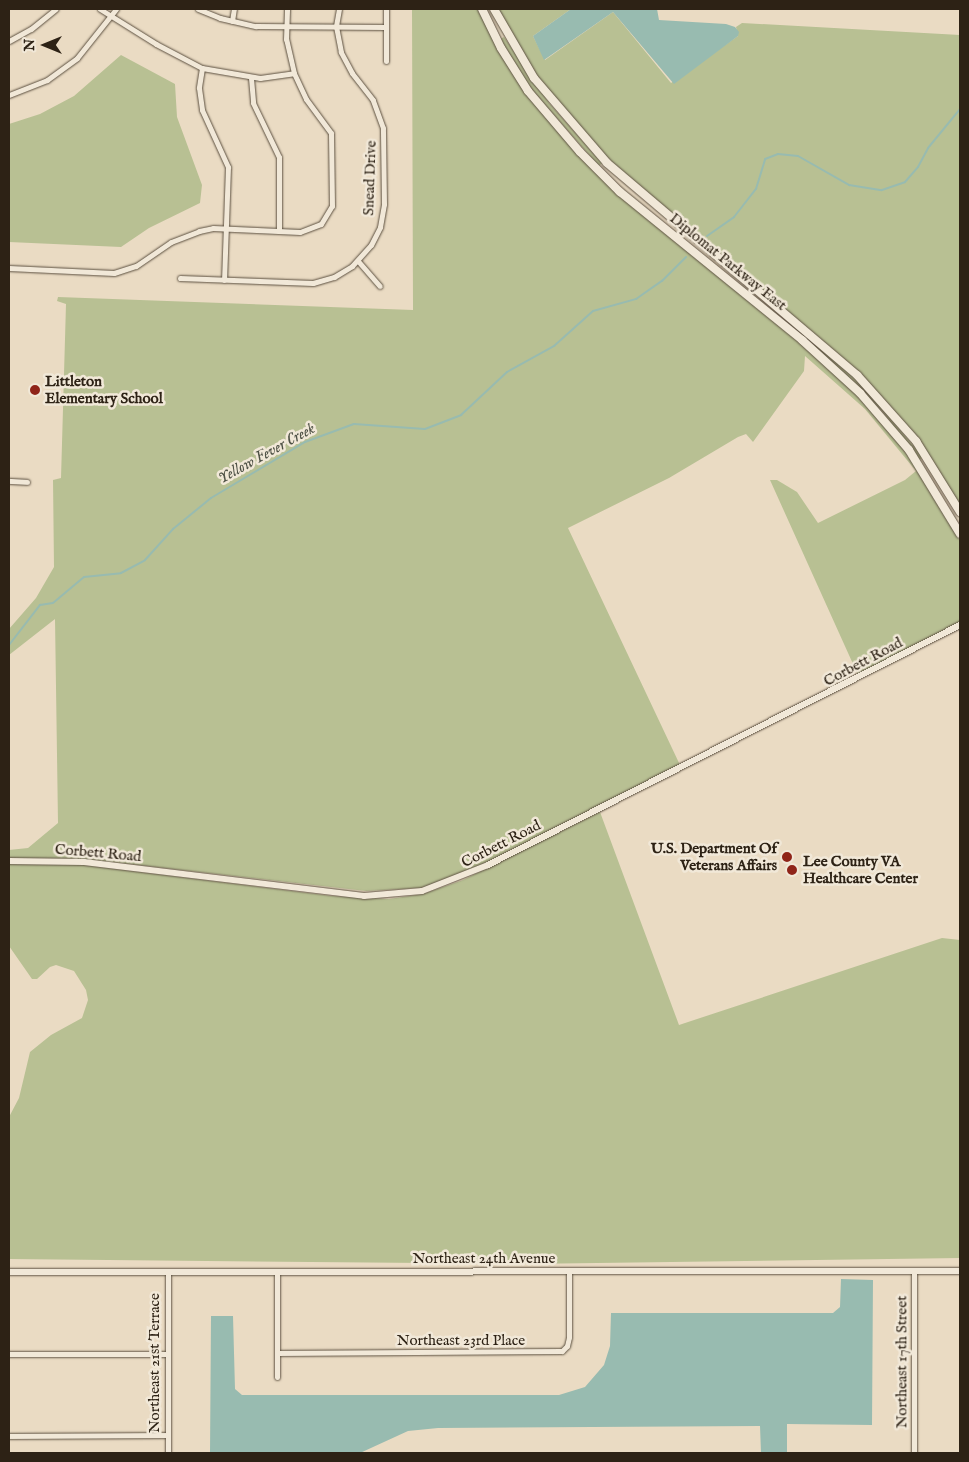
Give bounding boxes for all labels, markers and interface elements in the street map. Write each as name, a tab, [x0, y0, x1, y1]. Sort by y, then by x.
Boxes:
north arrow	[20, 20, 70, 70]
text: N	[21, 39, 39, 51]
street label: Snead Drive	[360, 140, 380, 216]
street label: Diplomat Parkway East	[666, 209, 790, 315]
place label: Littleton Elementary School	[45, 372, 163, 407]
marker: Littleton Elementary School	[29, 384, 41, 396]
water label: Yellow Fever Creek	[215, 420, 319, 488]
street label: Corbett Road	[821, 634, 905, 690]
street label: Corbett Road	[458, 816, 544, 872]
place label: U.S. Department Of Veterans Affairs	[651, 839, 777, 874]
street label: Corbett Road	[54, 840, 142, 866]
marker: U.S. Department Of Veterans Affairs	[781, 851, 793, 863]
place label: Lee County VA Healthcare Center	[803, 852, 918, 887]
marker: Lee County VA Healthcare Center	[785, 863, 799, 877]
street label: Northeast 24th Avenue	[413, 1250, 555, 1268]
street label: Northeast 21st Terrace	[146, 1293, 164, 1433]
street label: Northeast 17th Street	[893, 1296, 911, 1428]
street label: Northeast 23rd Place	[397, 1332, 525, 1350]

